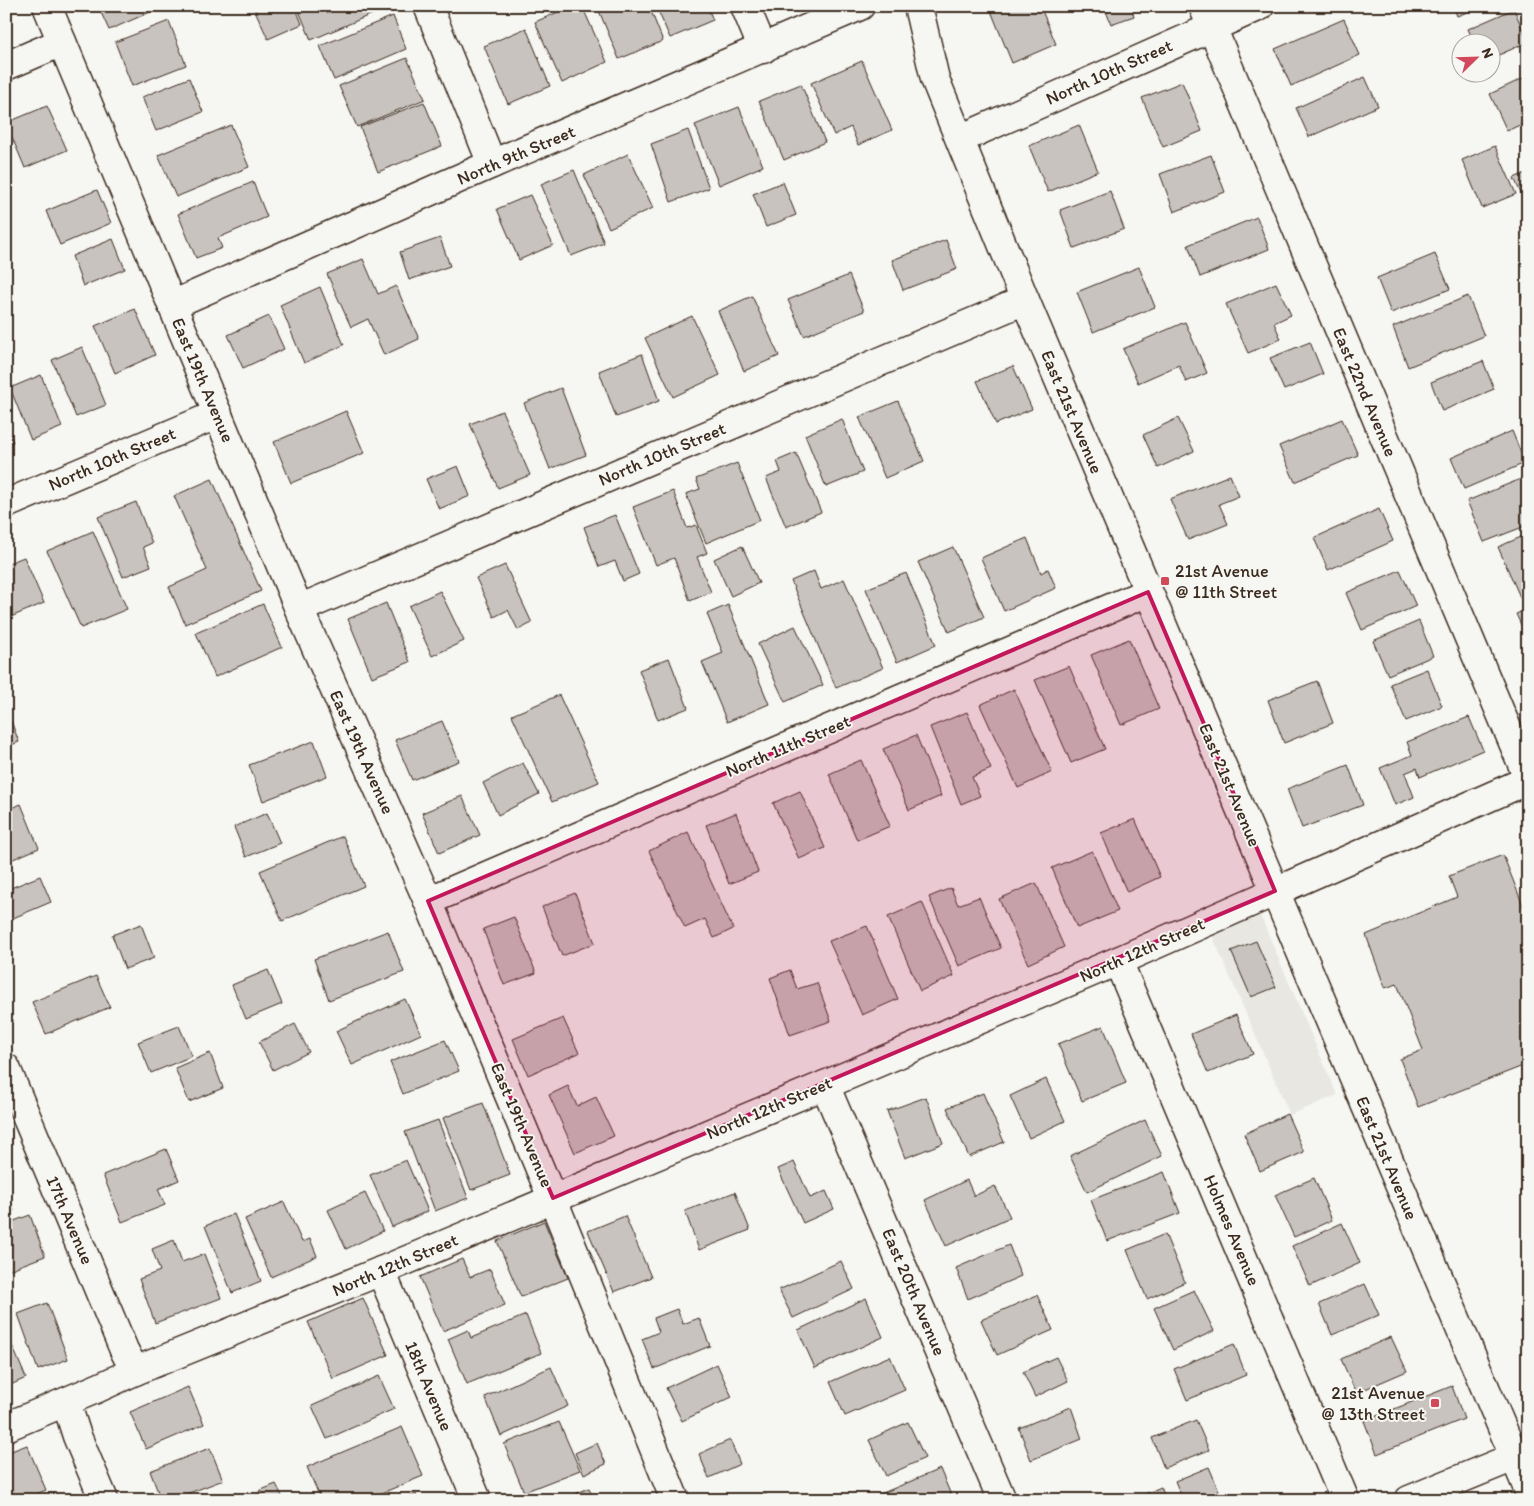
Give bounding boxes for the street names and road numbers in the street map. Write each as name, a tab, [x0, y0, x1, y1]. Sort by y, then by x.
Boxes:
street label: North 10th Street	[1042, 34, 1176, 110]
street label: North 9th Street	[454, 120, 579, 190]
street label: East 19th Avenue	[167, 314, 239, 446]
street label: East 22nd Avenue	[1328, 324, 1402, 460]
street label: East 21st Avenue	[1036, 347, 1108, 477]
street label: North 10th Street	[595, 417, 729, 491]
street label: North 10th Street	[45, 422, 179, 496]
street label: East 19th Avenue	[325, 687, 399, 817]
street label: North 11th Street	[722, 710, 854, 782]
street label: East 21st Avenue	[1194, 720, 1266, 850]
street label: North 12th Street	[1076, 912, 1208, 987]
street label: East 19th Avenue	[486, 1059, 558, 1191]
street label: North 12th Street	[703, 1071, 835, 1144]
street label: East 21st Avenue	[1351, 1093, 1423, 1223]
street label: Holmes Avenue	[1199, 1171, 1265, 1289]
street label: 17th Avenue	[41, 1172, 99, 1268]
street label: East 20th Avenue	[877, 1225, 951, 1359]
street label: North 12th Street	[329, 1228, 461, 1301]
street label: 18th Avenue	[400, 1338, 458, 1434]

